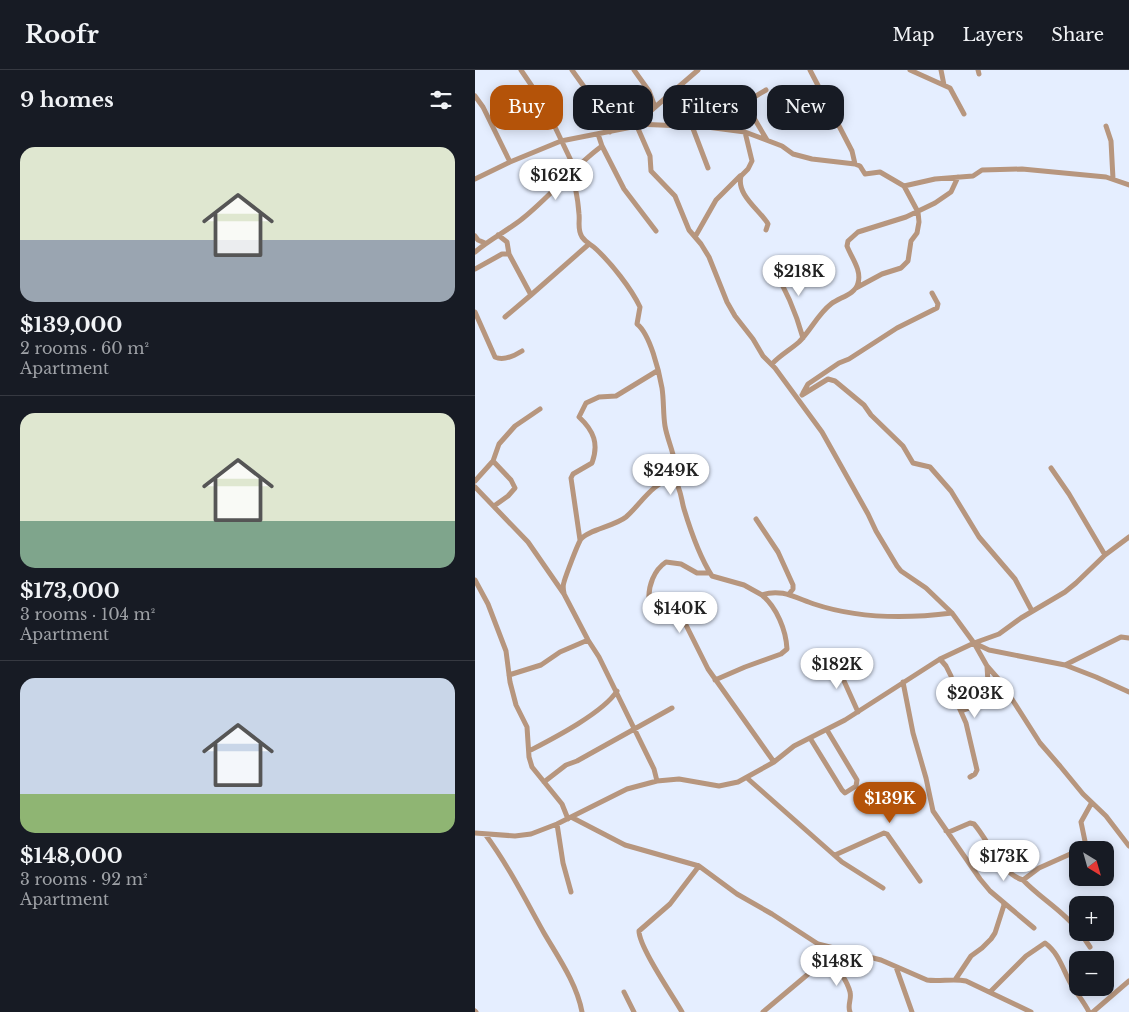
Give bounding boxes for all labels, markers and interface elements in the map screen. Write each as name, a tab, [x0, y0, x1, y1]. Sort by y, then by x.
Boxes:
text: Roofr	[25, 20, 99, 49]
text: Map	[893, 24, 934, 46]
text: Layers	[962, 24, 1023, 46]
text: Share	[1051, 24, 1104, 46]
chip: Buy	[490, 85, 563, 130]
chip: Rent	[573, 85, 653, 130]
chip: Filters	[663, 85, 757, 130]
chip: New	[767, 85, 844, 130]
icon: filters	[427, 86, 455, 114]
text: 9 homes	[20, 87, 114, 113]
pin: $162K	[521, 158, 591, 201]
text: $162K	[530, 165, 582, 185]
icon: home	[193, 180, 283, 270]
pin: $218K	[764, 254, 834, 297]
text: $218K	[773, 261, 825, 281]
text: $139,000	[20, 312, 122, 338]
text: 2 rooms · 60 m²	[20, 338, 149, 358]
text: Apartment	[20, 358, 109, 378]
icon: home	[193, 445, 283, 535]
pin: $249K	[636, 454, 706, 496]
text: $249K	[643, 460, 699, 480]
text: $173,000	[20, 578, 120, 604]
pin: $140K	[645, 592, 715, 634]
text: $140K	[653, 598, 707, 618]
text: 3 rooms · 104 m²	[20, 604, 155, 624]
text: Apartment	[20, 624, 109, 644]
pin: $182K	[802, 648, 872, 690]
text: $182K	[811, 654, 863, 674]
pin: $203K	[940, 676, 1010, 719]
text: $203K	[947, 683, 1003, 703]
icon: home	[193, 710, 283, 800]
pin: $139K	[855, 782, 925, 824]
text: $139K	[864, 788, 916, 808]
pin: $173K	[969, 840, 1039, 882]
north arrow	[1069, 841, 1114, 886]
map controls	[1069, 841, 1114, 996]
text: $148,000	[20, 843, 123, 869]
text: $173K	[980, 846, 1028, 866]
text: 3 rooms · 92 m²	[20, 869, 147, 889]
text: Apartment	[20, 889, 109, 909]
button: +	[1069, 896, 1114, 941]
pin: $148K	[802, 944, 872, 987]
text: $148K	[811, 951, 863, 971]
button: −	[1069, 951, 1114, 996]

